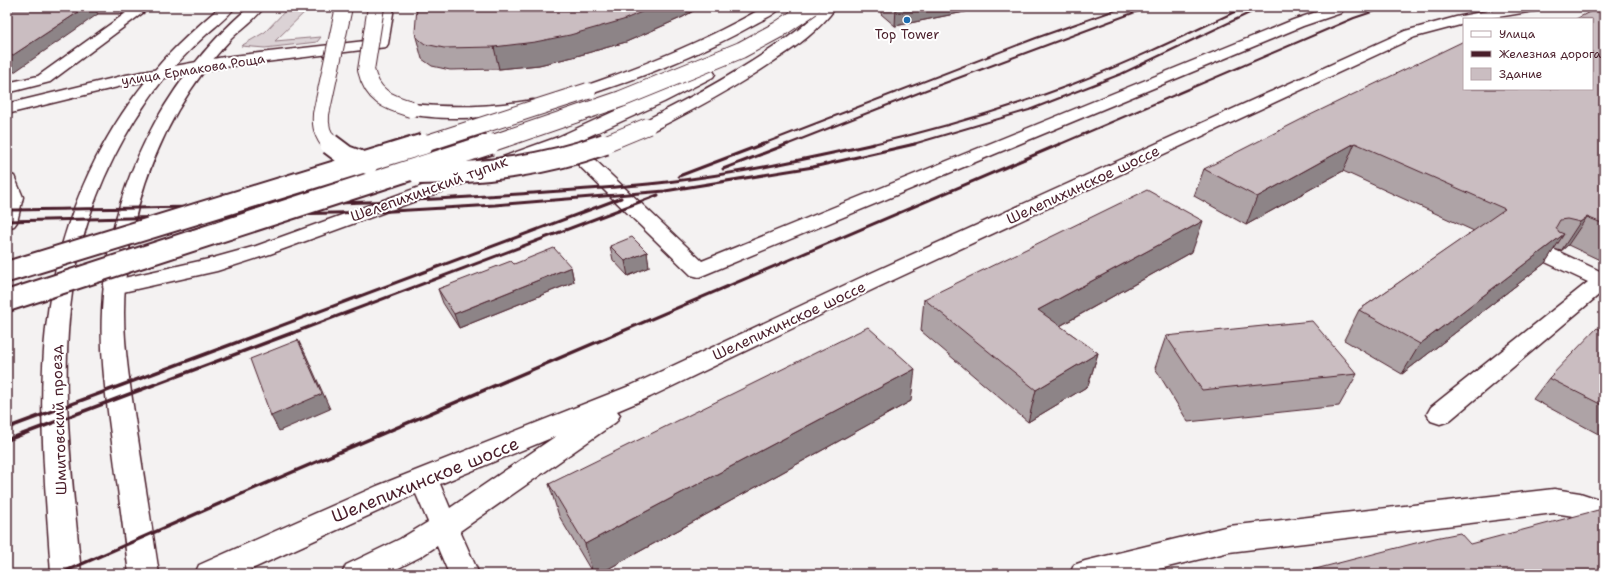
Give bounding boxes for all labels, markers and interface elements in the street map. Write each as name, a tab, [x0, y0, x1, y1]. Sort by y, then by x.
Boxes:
marker: Top Tower	[902, 15, 912, 25]
legend	[1463, 18, 1593, 90]
place label: Top Tower	[875, 26, 939, 43]
text: Улица	[1499, 26, 1536, 42]
text: Железная дорога	[1499, 46, 1602, 62]
street label: улица Ермакова Роща	[120, 50, 266, 89]
text: Здание	[1499, 66, 1543, 82]
street label: Шелепихинское шоссе	[1003, 141, 1163, 229]
street label: Шелепихинский тупик	[348, 151, 511, 227]
street label: Шелепихинское шоссе	[709, 277, 869, 365]
street label: Шмитовский проезд	[46, 344, 72, 496]
street label: Шелепихинское шоссе	[328, 431, 522, 529]

